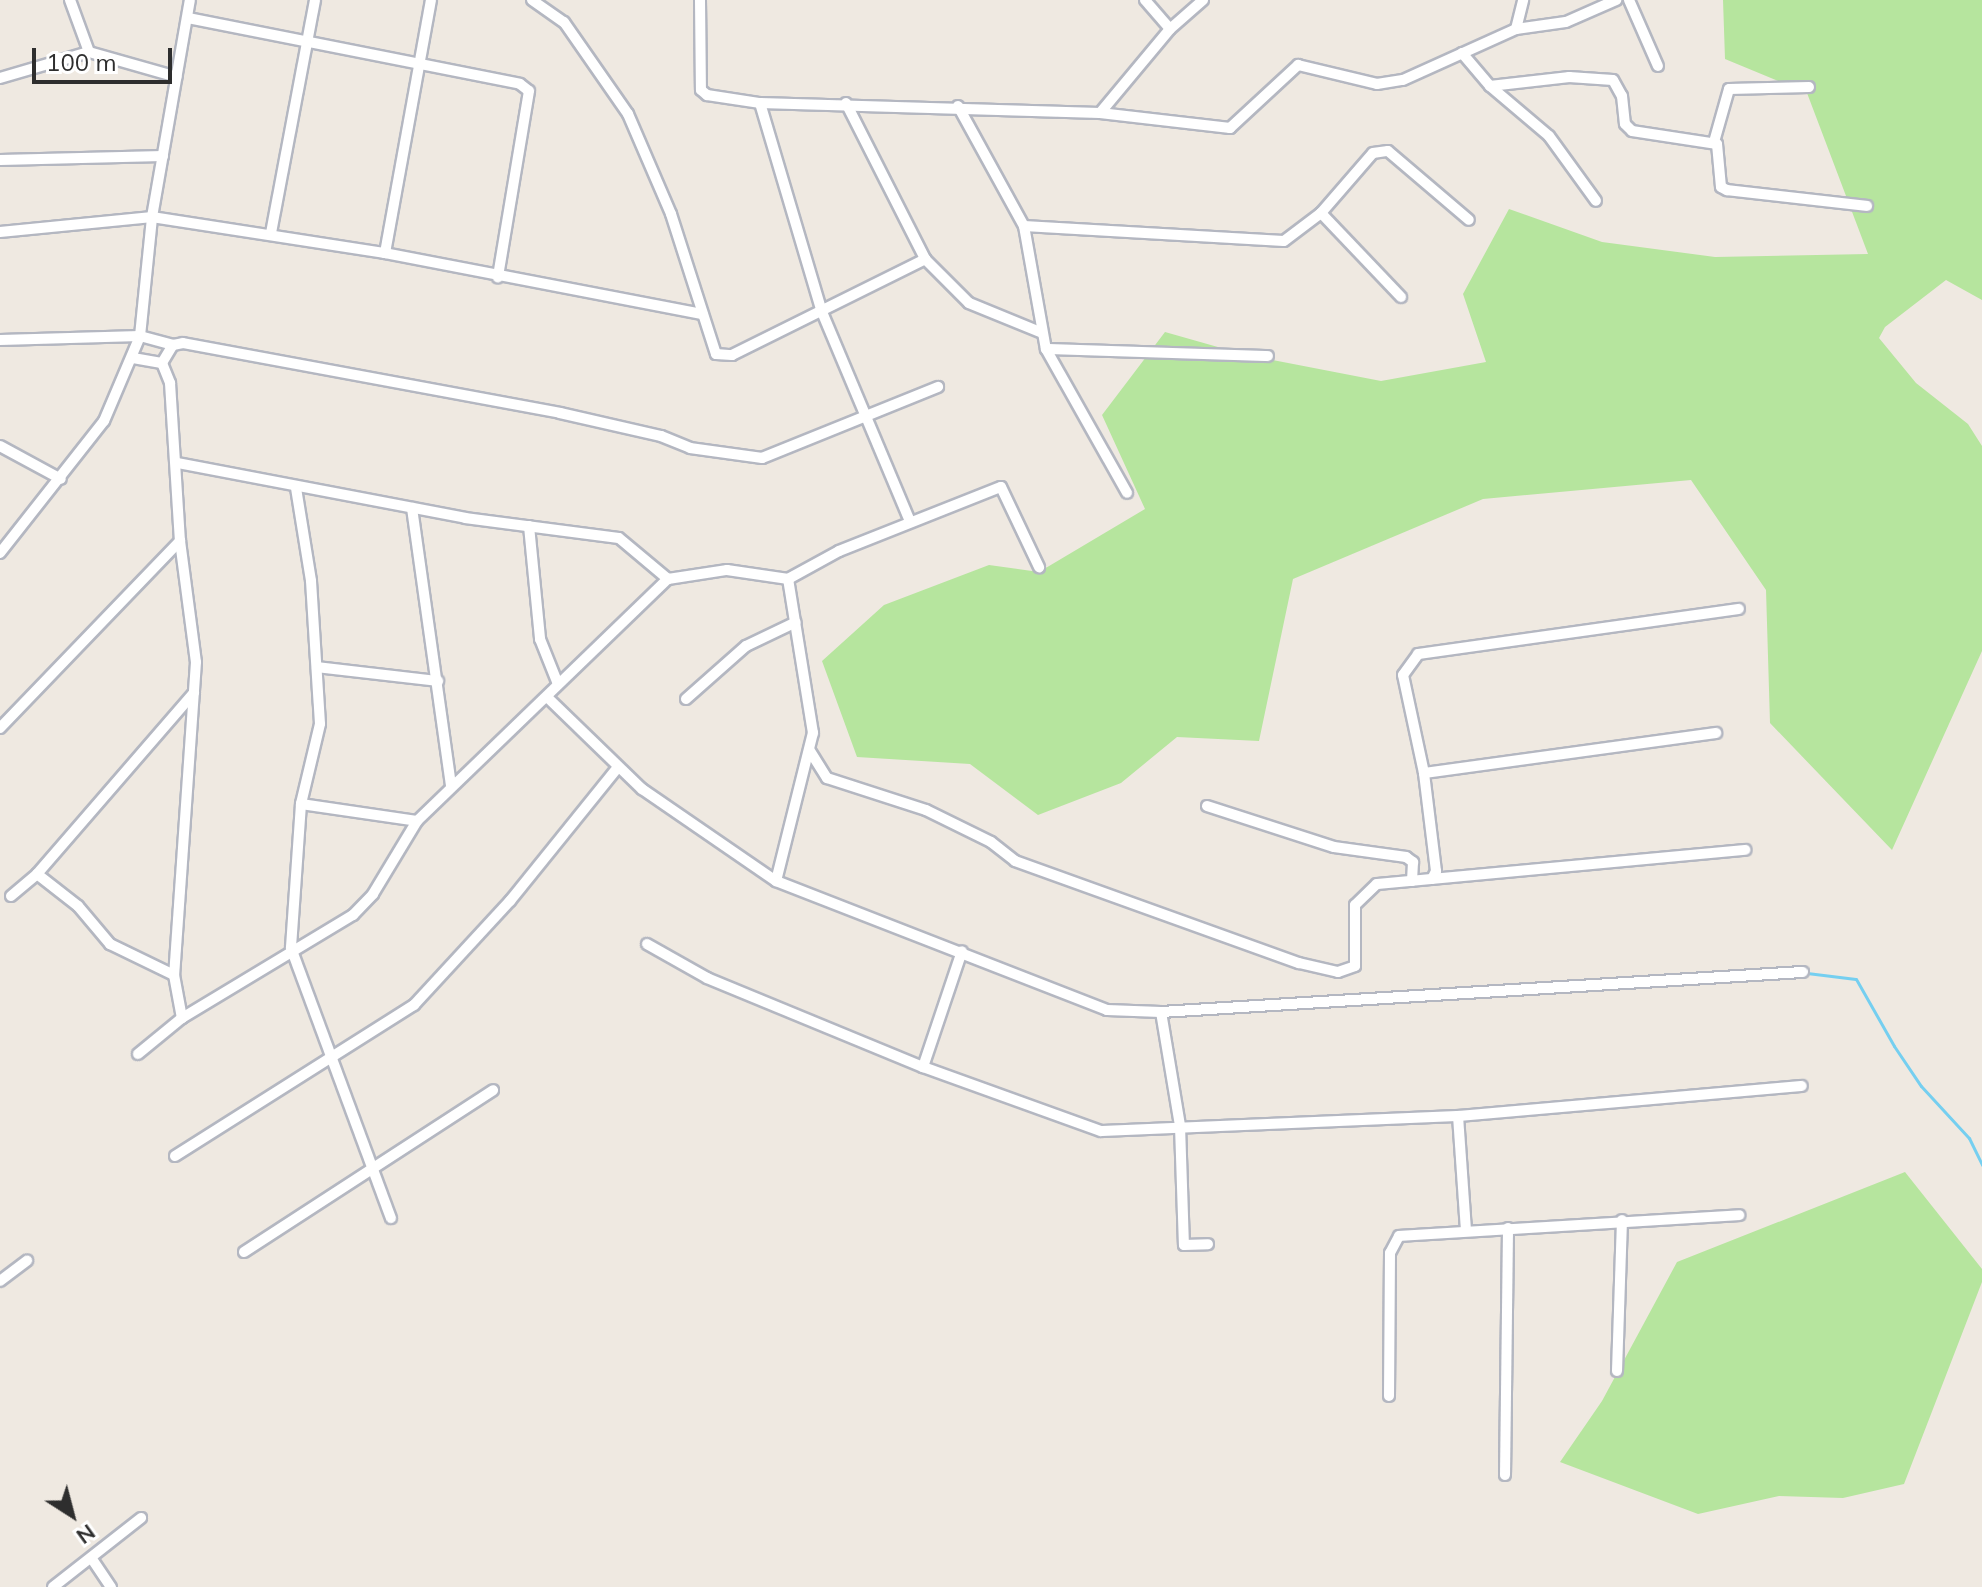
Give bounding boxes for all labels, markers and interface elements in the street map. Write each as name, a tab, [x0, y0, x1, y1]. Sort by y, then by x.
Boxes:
scale bar	[36, 32, 176, 82]
text: 100 m	[46, 47, 117, 77]
north arrow	[32, 1475, 112, 1555]
text: N	[71, 1518, 101, 1551]

